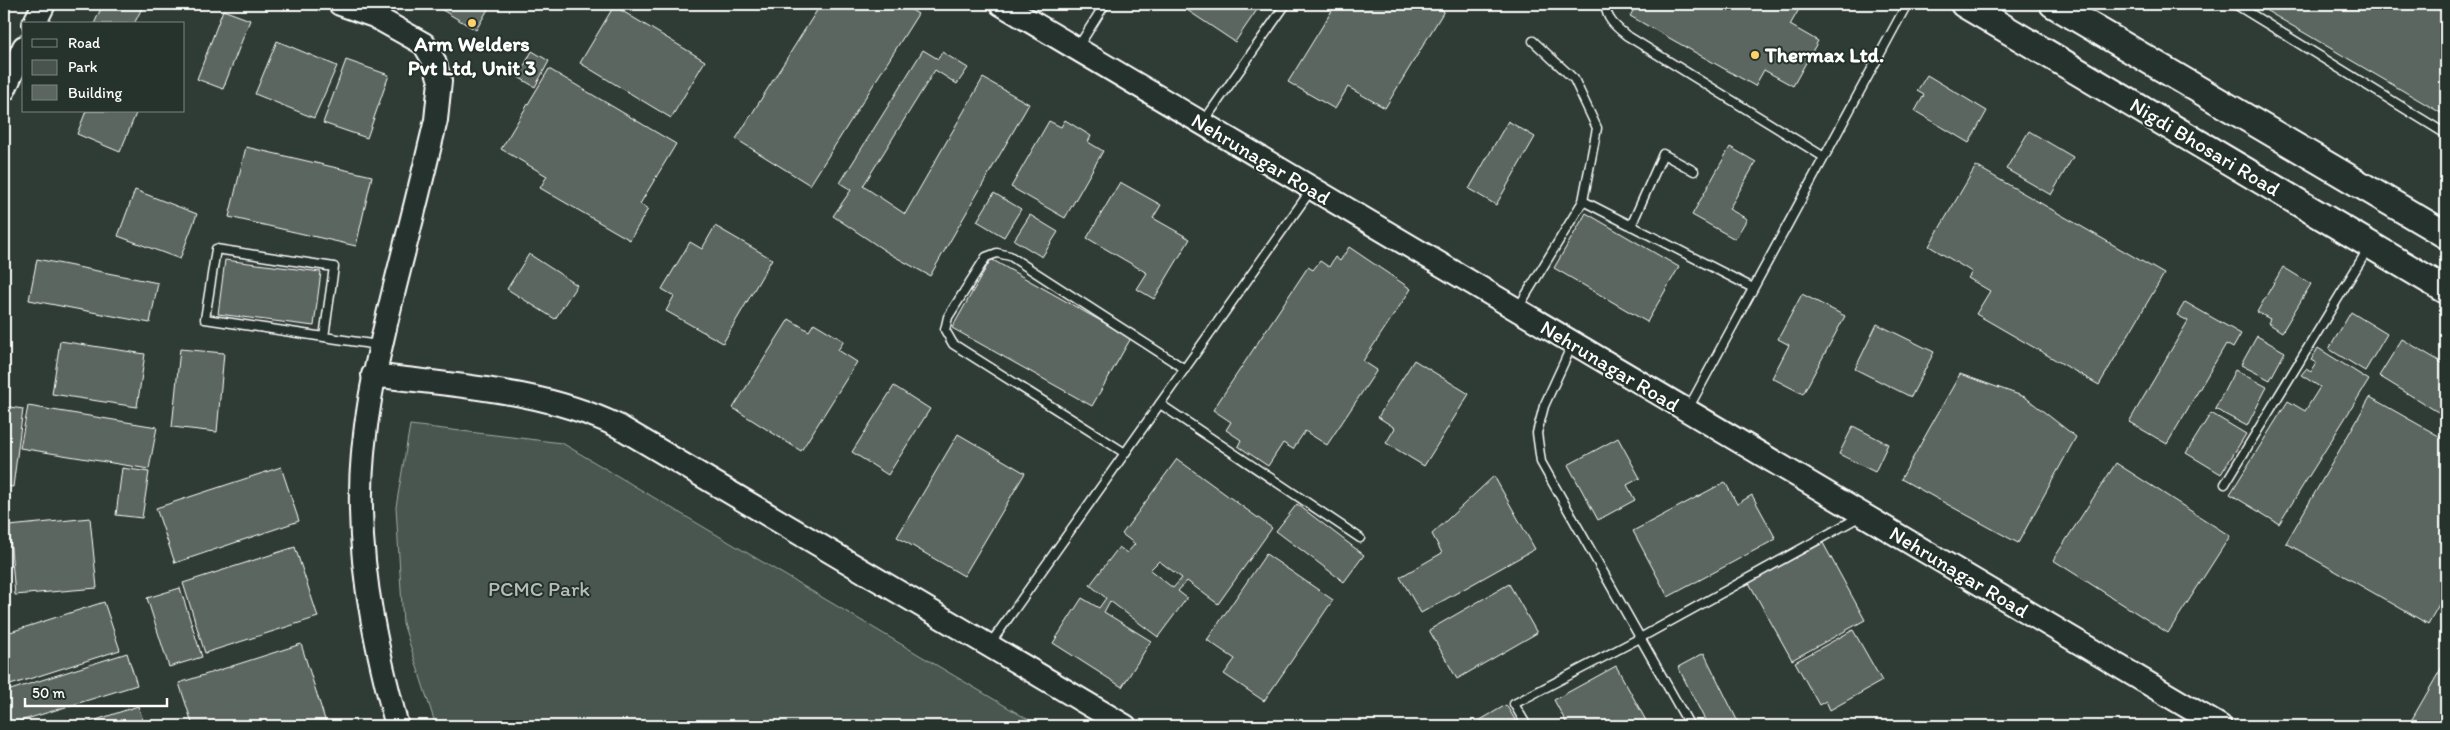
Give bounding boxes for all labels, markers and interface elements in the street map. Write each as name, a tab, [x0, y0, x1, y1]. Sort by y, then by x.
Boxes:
marker: Arm Welders Pvt Ltd, Unit 3	[466, 17, 478, 29]
legend	[22, 22, 185, 112]
place label: Arm Welders Pvt Ltd, Unit 3	[408, 31, 536, 80]
text: Road	[68, 34, 101, 52]
place label: Thermax Ltd.	[1764, 42, 1884, 67]
marker: Thermax Ltd.	[1749, 49, 1761, 61]
text: Park	[68, 58, 98, 76]
text: Building	[68, 84, 122, 102]
street label: Nigdi Bhosari Road	[2126, 92, 2285, 202]
street label: Nehrunagar Road	[1187, 107, 1336, 210]
street label: Nehrunagar Road	[1536, 314, 1685, 417]
street label: Nehrunagar Road	[1885, 520, 2034, 623]
park label: PCMC Park	[488, 576, 590, 601]
scale bar	[25, 675, 168, 707]
text: 50 m	[32, 684, 65, 702]

